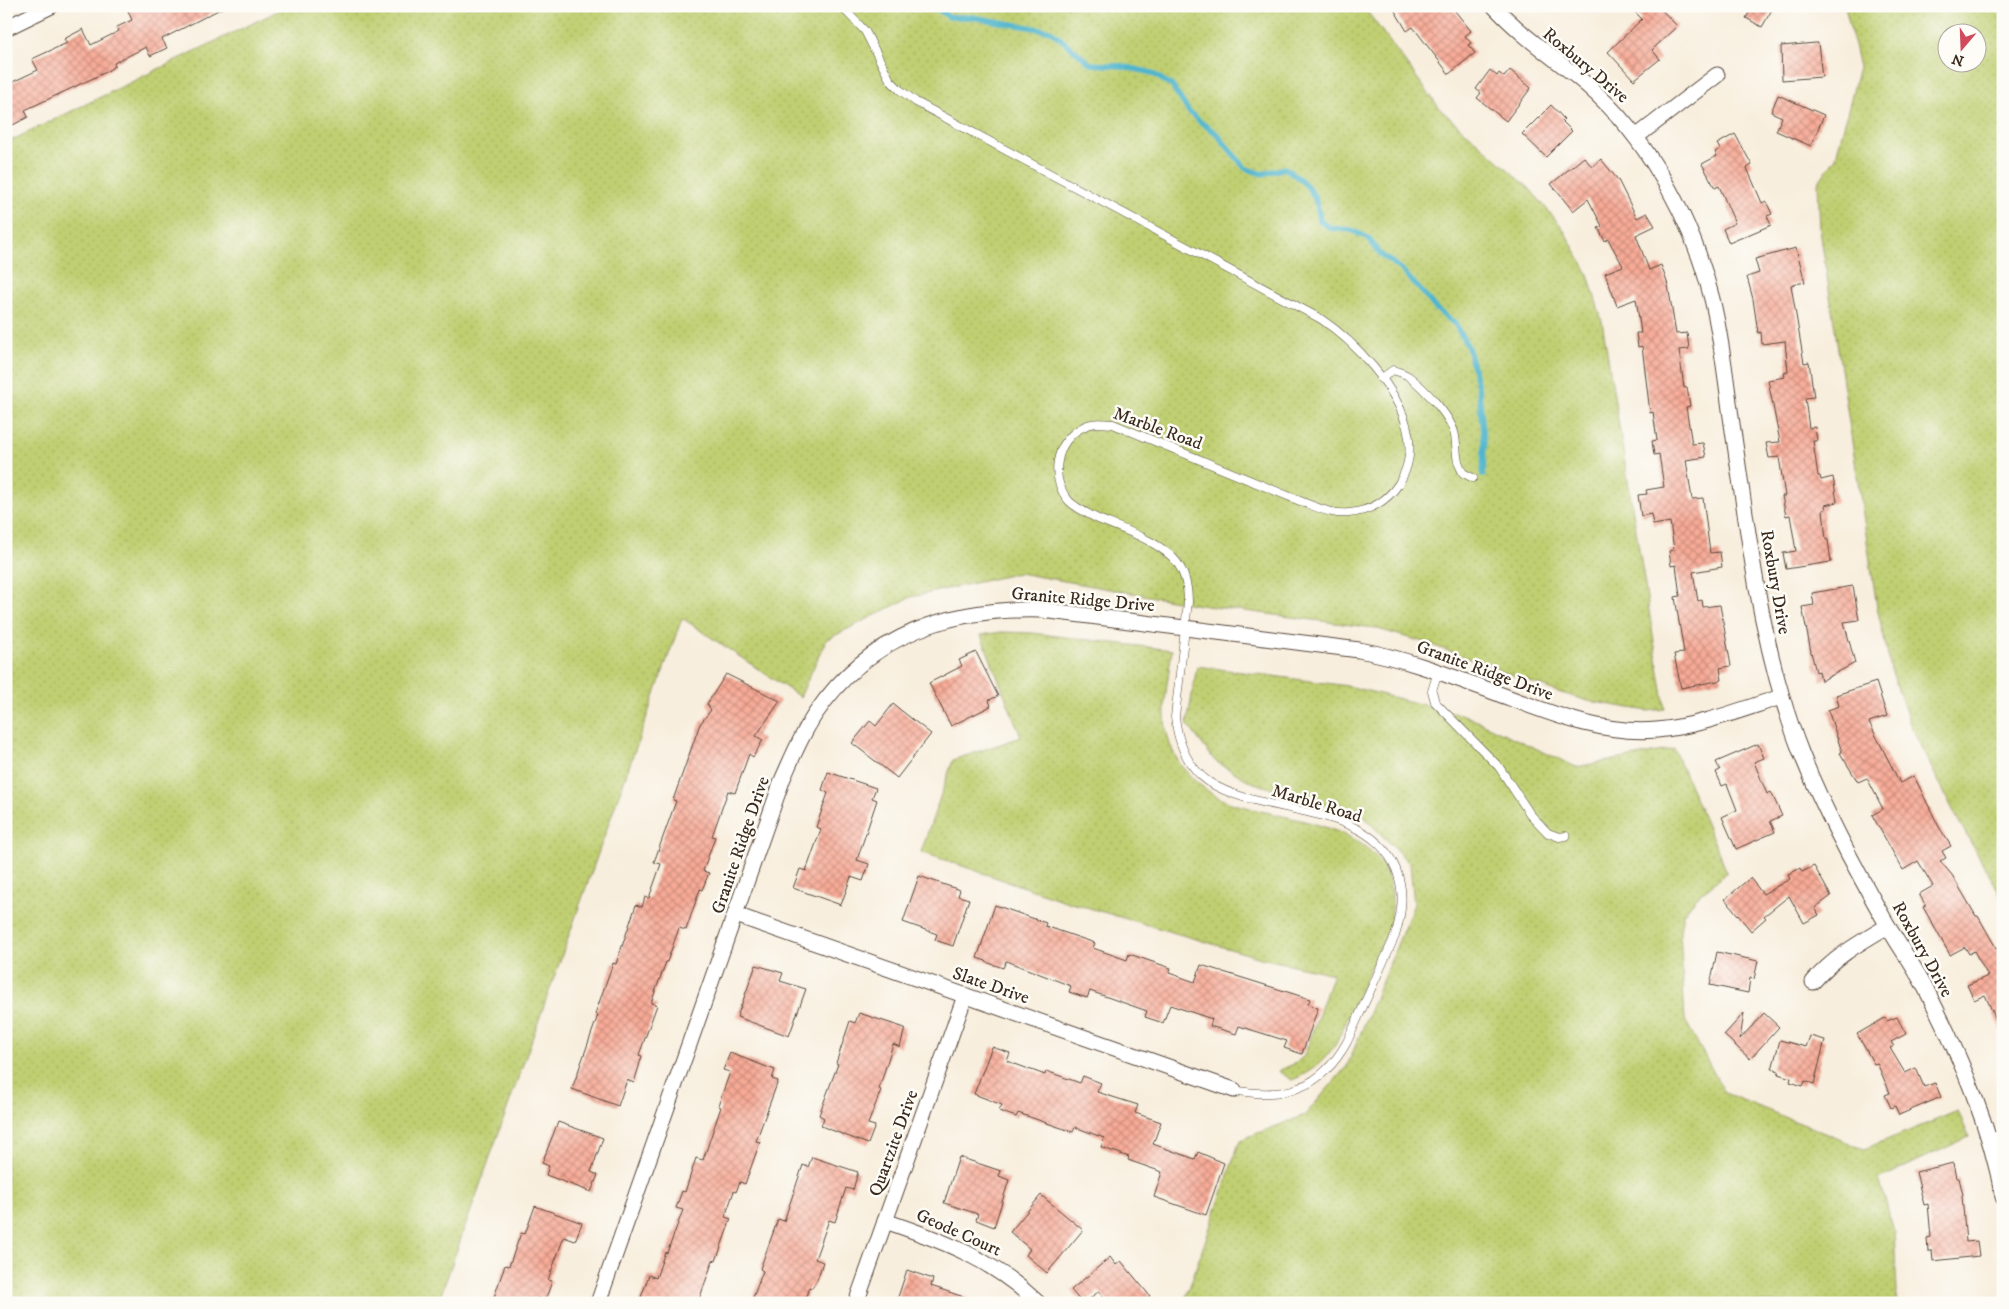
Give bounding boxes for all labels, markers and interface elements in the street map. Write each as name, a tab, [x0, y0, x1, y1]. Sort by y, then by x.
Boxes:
north arrow	[1936, 22, 1986, 72]
street label: Roxbury Drive	[1538, 23, 1633, 108]
text: N	[1949, 49, 1966, 70]
street label: Marble Road	[1110, 403, 1205, 455]
street label: Roxbury Drive	[1755, 528, 1795, 636]
street label: Granite Ridge Drive	[1010, 583, 1155, 617]
street label: Granite Ridge Drive	[1413, 636, 1556, 706]
street label: Granite Ridge Drive	[707, 774, 775, 917]
street label: Marble Road	[1269, 780, 1364, 828]
street label: Roxbury Drive	[1887, 898, 1957, 1001]
street label: Slate Drive	[949, 963, 1032, 1009]
street label: Quartzite Drive	[865, 1087, 923, 1200]
street label: Geode Court	[913, 1204, 1005, 1262]

